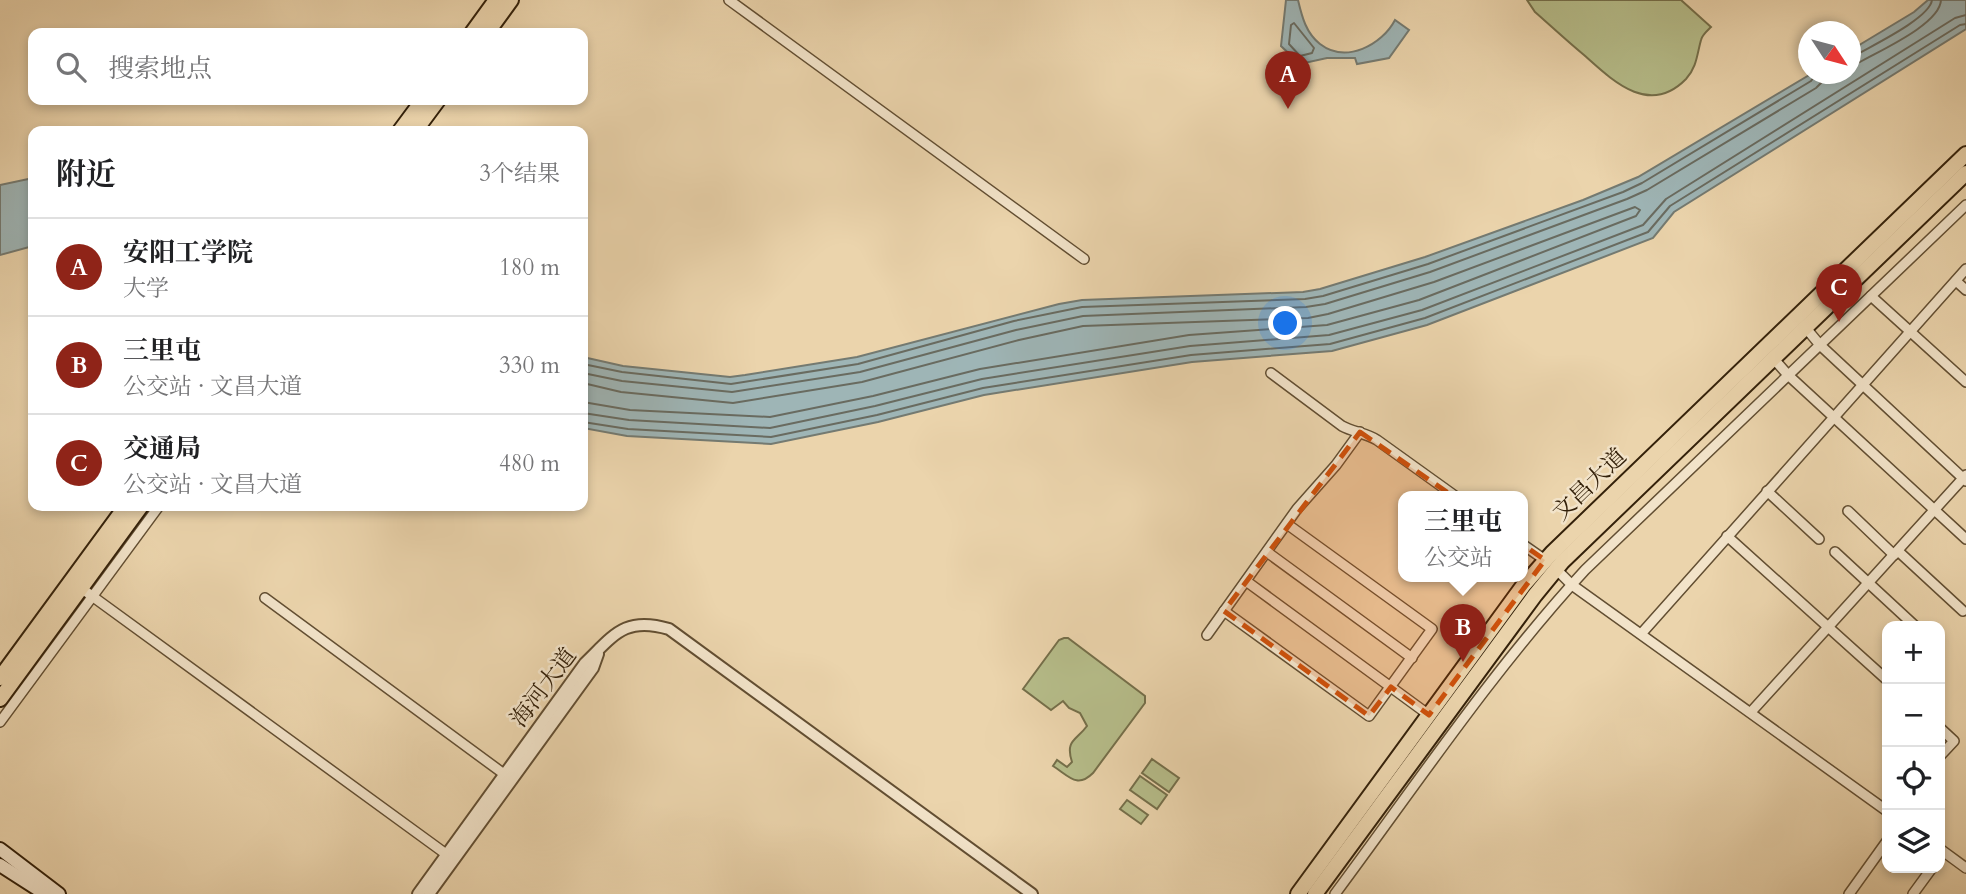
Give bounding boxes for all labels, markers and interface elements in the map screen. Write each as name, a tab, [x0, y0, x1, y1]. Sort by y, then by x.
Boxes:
north arrow	[1798, 21, 1861, 84]
search box	[28, 28, 588, 105]
icon: search	[52, 48, 90, 86]
text: 搜索地点	[108, 51, 212, 86]
pin: A	[1265, 51, 1311, 109]
text: 附近	[56, 154, 116, 195]
text: 3个结果	[479, 158, 560, 189]
text: 安阳工学院	[123, 235, 253, 270]
text: A	[70, 252, 88, 283]
text: 180 m	[499, 252, 560, 283]
pin: C	[1816, 264, 1862, 322]
text: 大学	[123, 273, 169, 304]
your location	[1268, 306, 1302, 340]
text: 三里屯	[123, 333, 201, 368]
text: B	[71, 350, 87, 381]
text: 330 m	[499, 350, 560, 381]
text: 公交站 · 文昌大道	[123, 371, 302, 402]
text: 交通局	[123, 431, 201, 466]
street label: 文昌大道	[1545, 441, 1633, 527]
text: C	[70, 448, 88, 479]
text: 480 m	[499, 448, 560, 479]
text: 公交站 · 文昌大道	[123, 469, 302, 500]
popup	[1398, 491, 1528, 582]
text: 三里屯	[1424, 504, 1502, 539]
text: 公交站	[1424, 542, 1493, 573]
pin: B	[1440, 604, 1486, 662]
map controls	[1882, 621, 1945, 873]
button: +	[1882, 621, 1945, 684]
street label: 海河大道	[503, 641, 583, 733]
button: −	[1882, 684, 1945, 747]
button: locate	[1882, 747, 1945, 810]
button: layers	[1882, 810, 1945, 873]

